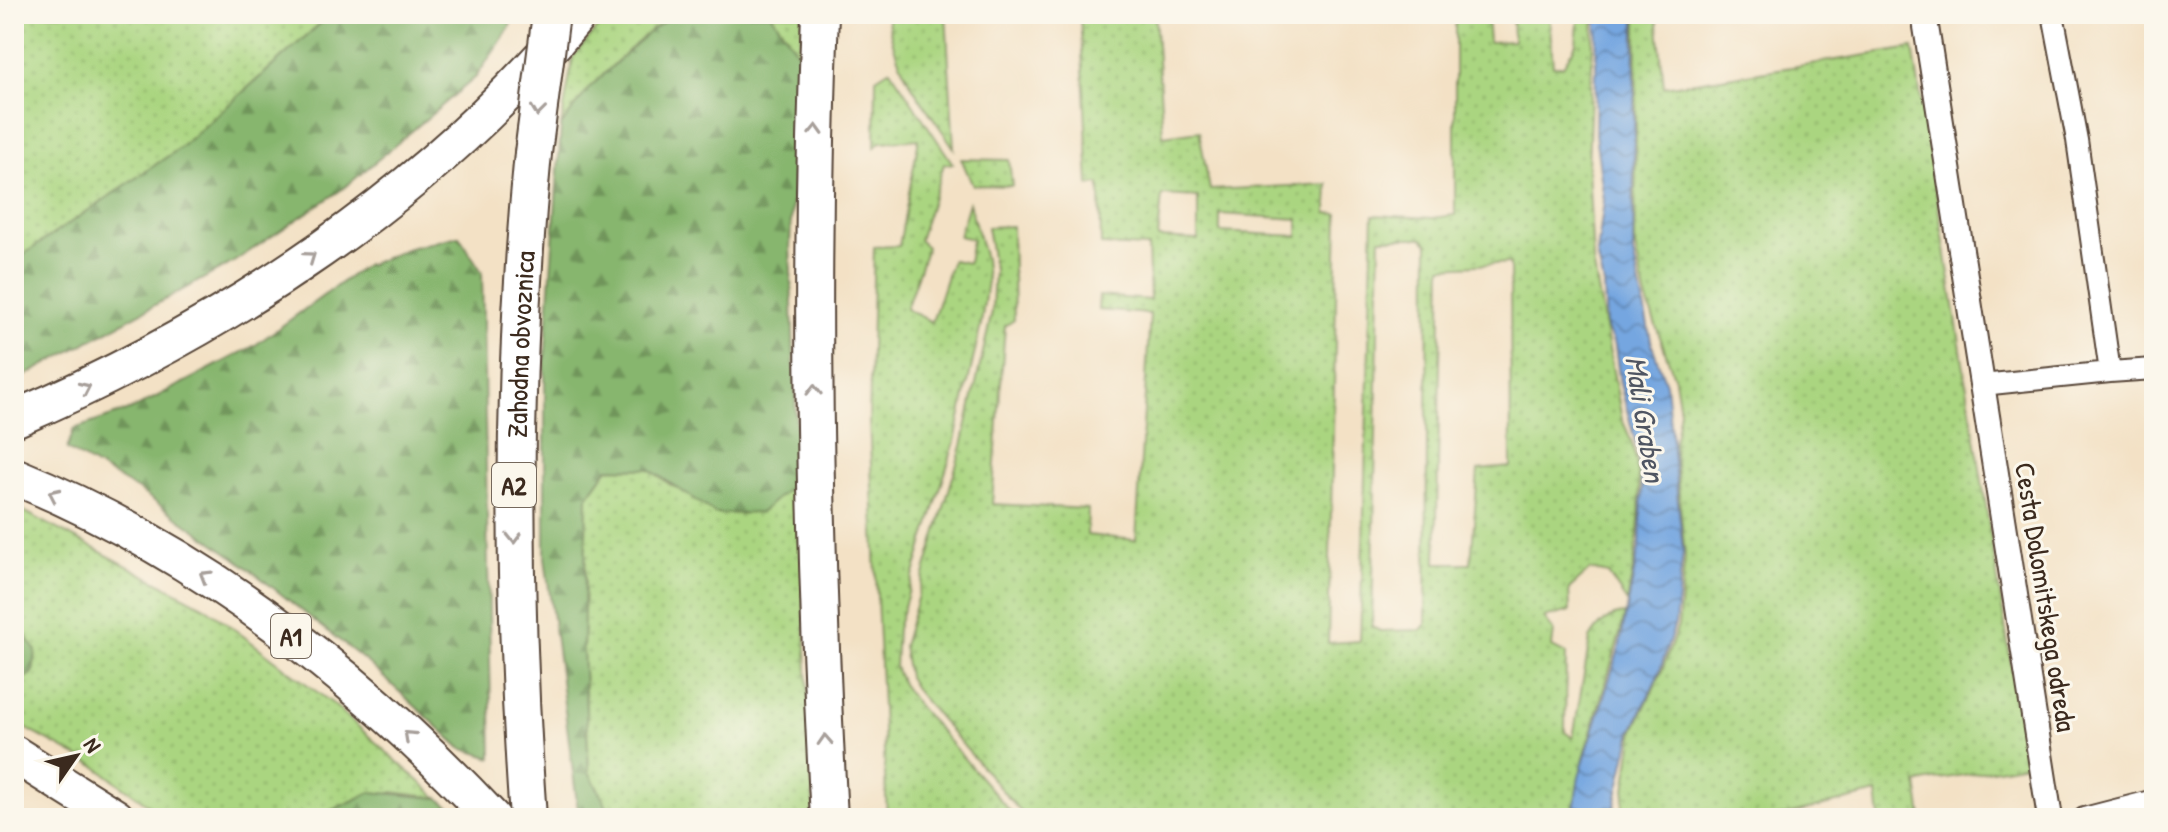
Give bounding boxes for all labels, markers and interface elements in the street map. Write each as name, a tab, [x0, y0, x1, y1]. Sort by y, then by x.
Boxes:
one-way arrow	[529, 105, 546, 118]
one-way arrow	[807, 123, 824, 136]
street label: Zahodna obvoznica	[498, 249, 544, 438]
one-way arrow	[301, 252, 315, 267]
water label: Mali Graben	[1616, 353, 1676, 487]
one-way arrow	[77, 382, 92, 398]
one-way arrow	[805, 383, 823, 396]
street label: Cesta Dolomitskega odreda	[2006, 460, 2086, 734]
road number: A2	[492, 463, 536, 507]
one-way arrow	[48, 488, 63, 504]
one-way arrow	[506, 532, 523, 545]
one-way arrow	[199, 570, 214, 585]
road number: A1	[271, 614, 311, 658]
north arrow	[36, 716, 116, 796]
one-way arrow	[404, 730, 418, 745]
text: N	[77, 732, 108, 758]
one-way arrow	[816, 733, 833, 746]

